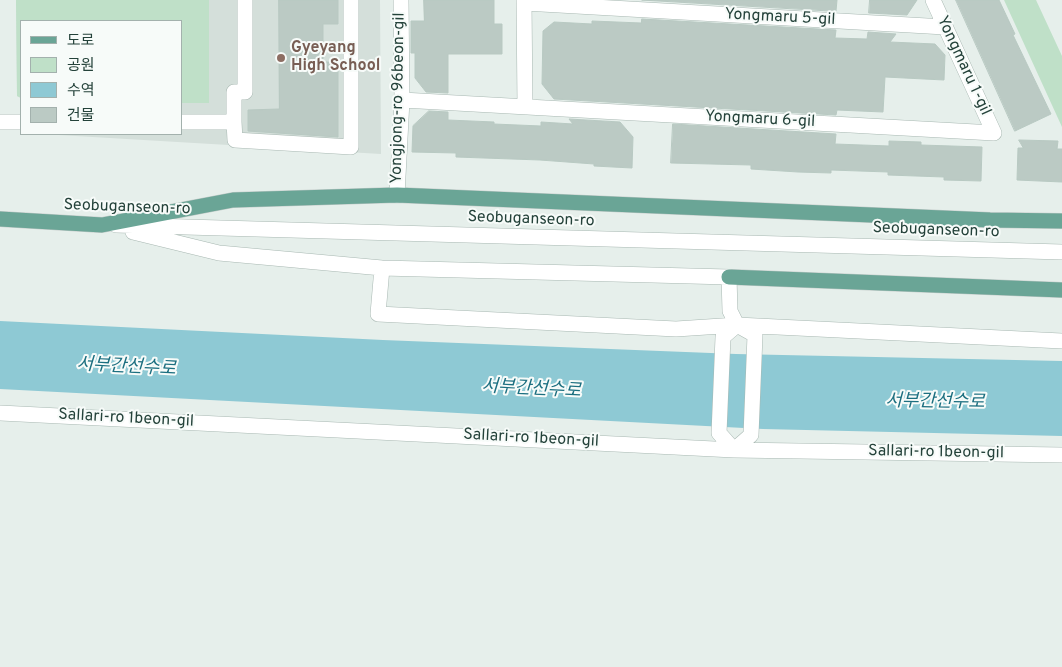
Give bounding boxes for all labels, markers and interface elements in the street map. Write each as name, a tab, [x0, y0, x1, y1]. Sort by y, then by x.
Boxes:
street label: Yongmaru 5-gil	[724, 6, 836, 30]
street label: Yongjong-ro 96beon-gil	[388, 12, 410, 184]
street label: Yongmaru 1-gil	[932, 13, 994, 119]
legend	[20, 20, 182, 135]
text: 도로	[67, 32, 95, 51]
place label: Gyeyang High School	[291, 39, 380, 77]
marker: Gyeyang High School	[275, 52, 287, 64]
text: 공원	[67, 57, 95, 76]
text: 수역	[67, 82, 95, 101]
text: 건물	[67, 107, 95, 126]
street label: Yongmaru 6-gil	[704, 108, 816, 132]
street label: Seobuganseon-ro	[63, 196, 191, 220]
street label: Seobuganseon-ro	[467, 208, 595, 232]
street label: Seobuganseon-ro	[872, 219, 1000, 243]
water label: 서부간선수로	[76, 355, 176, 381]
water label: 서부간선수로	[481, 377, 581, 403]
water label: 서부간선수로	[885, 391, 985, 415]
street label: Sallari-ro 1beon-gil	[58, 406, 194, 432]
street label: Sallari-ro 1beon-gil	[463, 426, 599, 452]
street label: Sallari-ro 1beon-gil	[868, 442, 1004, 464]

